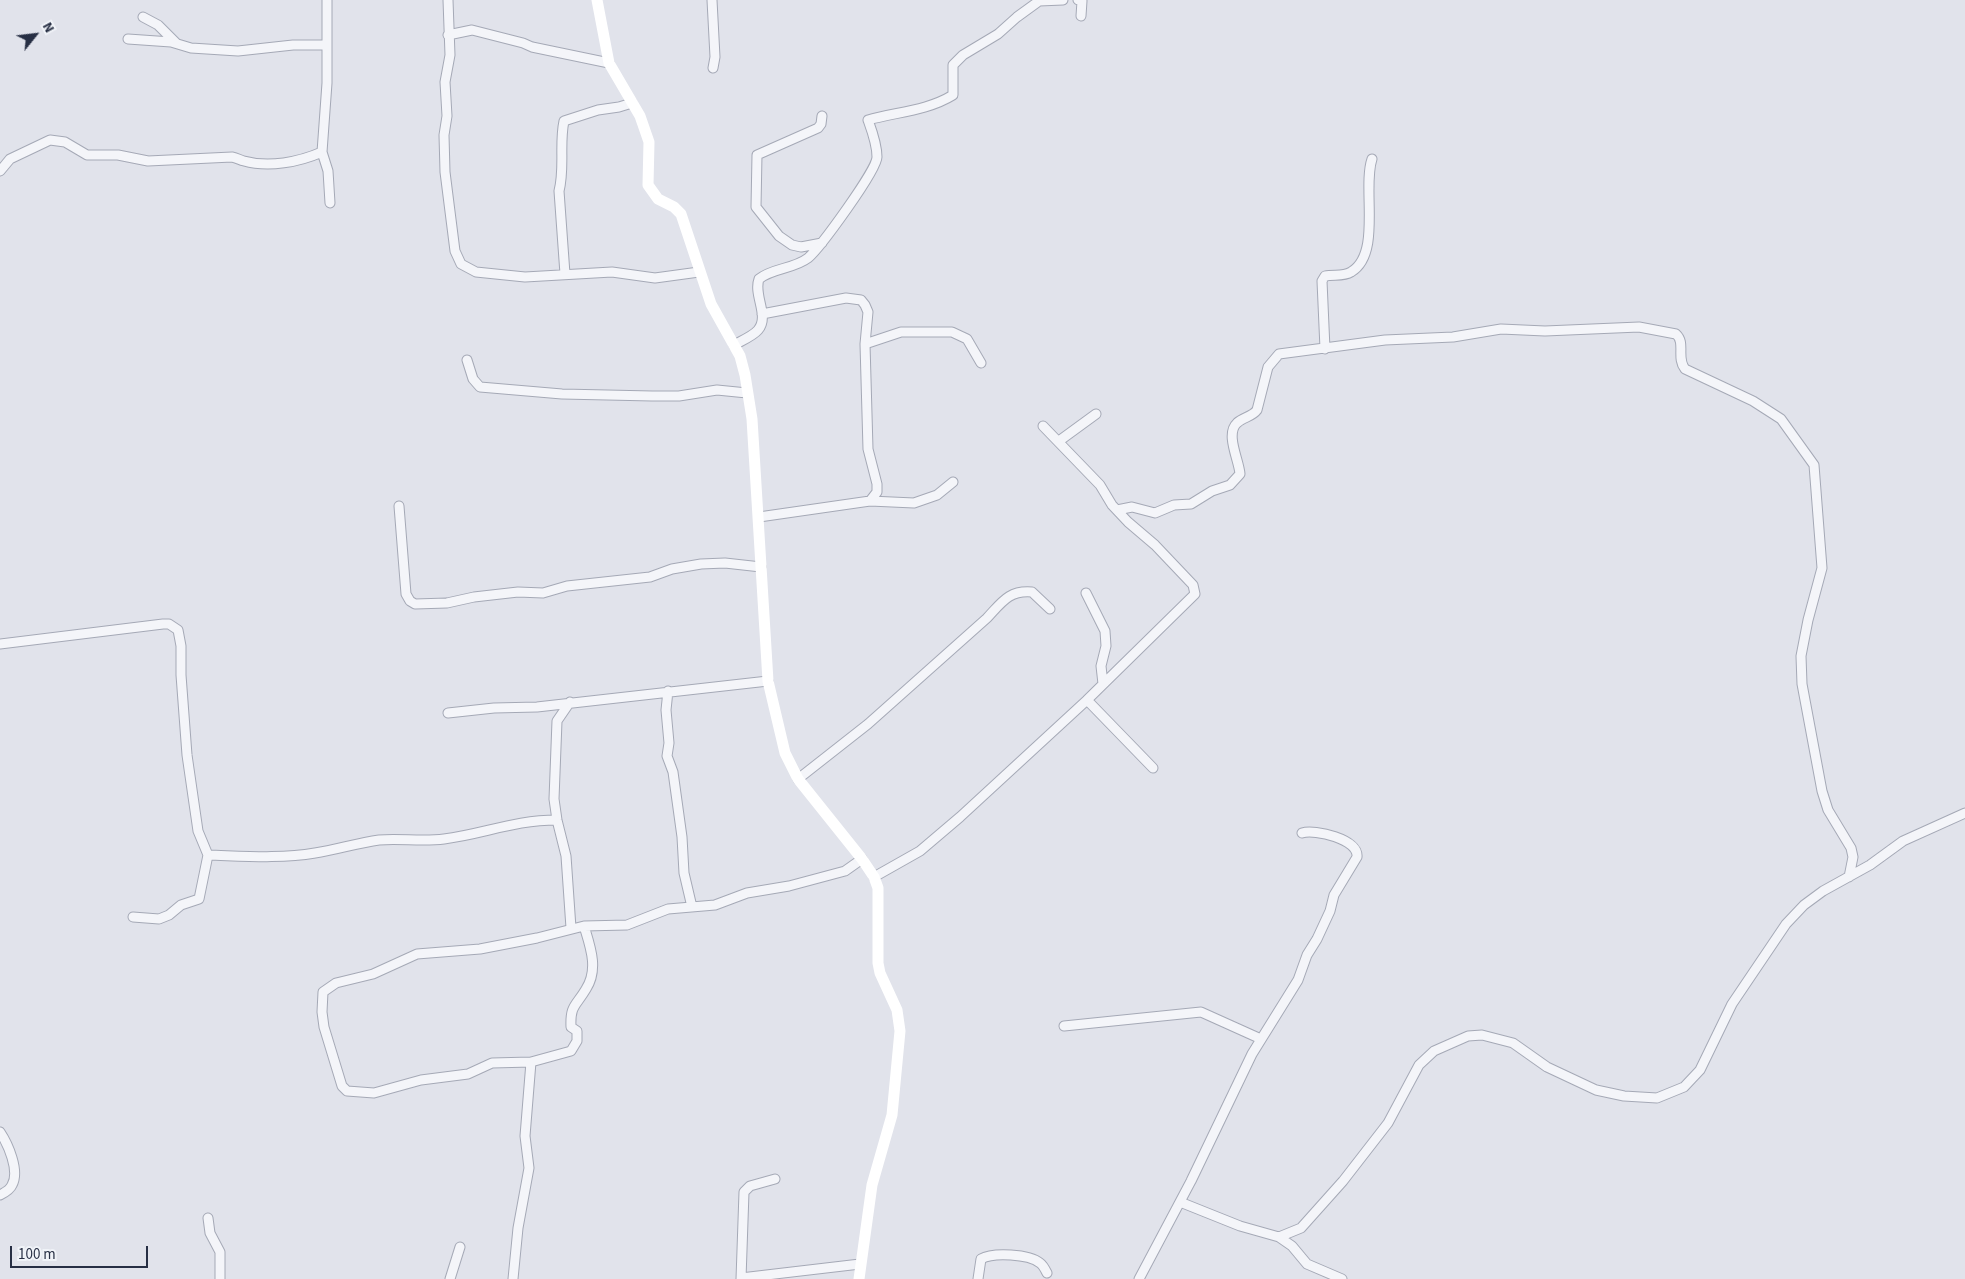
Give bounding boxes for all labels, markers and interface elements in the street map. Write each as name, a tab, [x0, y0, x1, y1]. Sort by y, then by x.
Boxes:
north arrow	[10, 10, 60, 60]
text: N	[37, 19, 59, 37]
scale bar	[12, 1236, 150, 1268]
text: 100 m	[18, 1244, 56, 1265]

